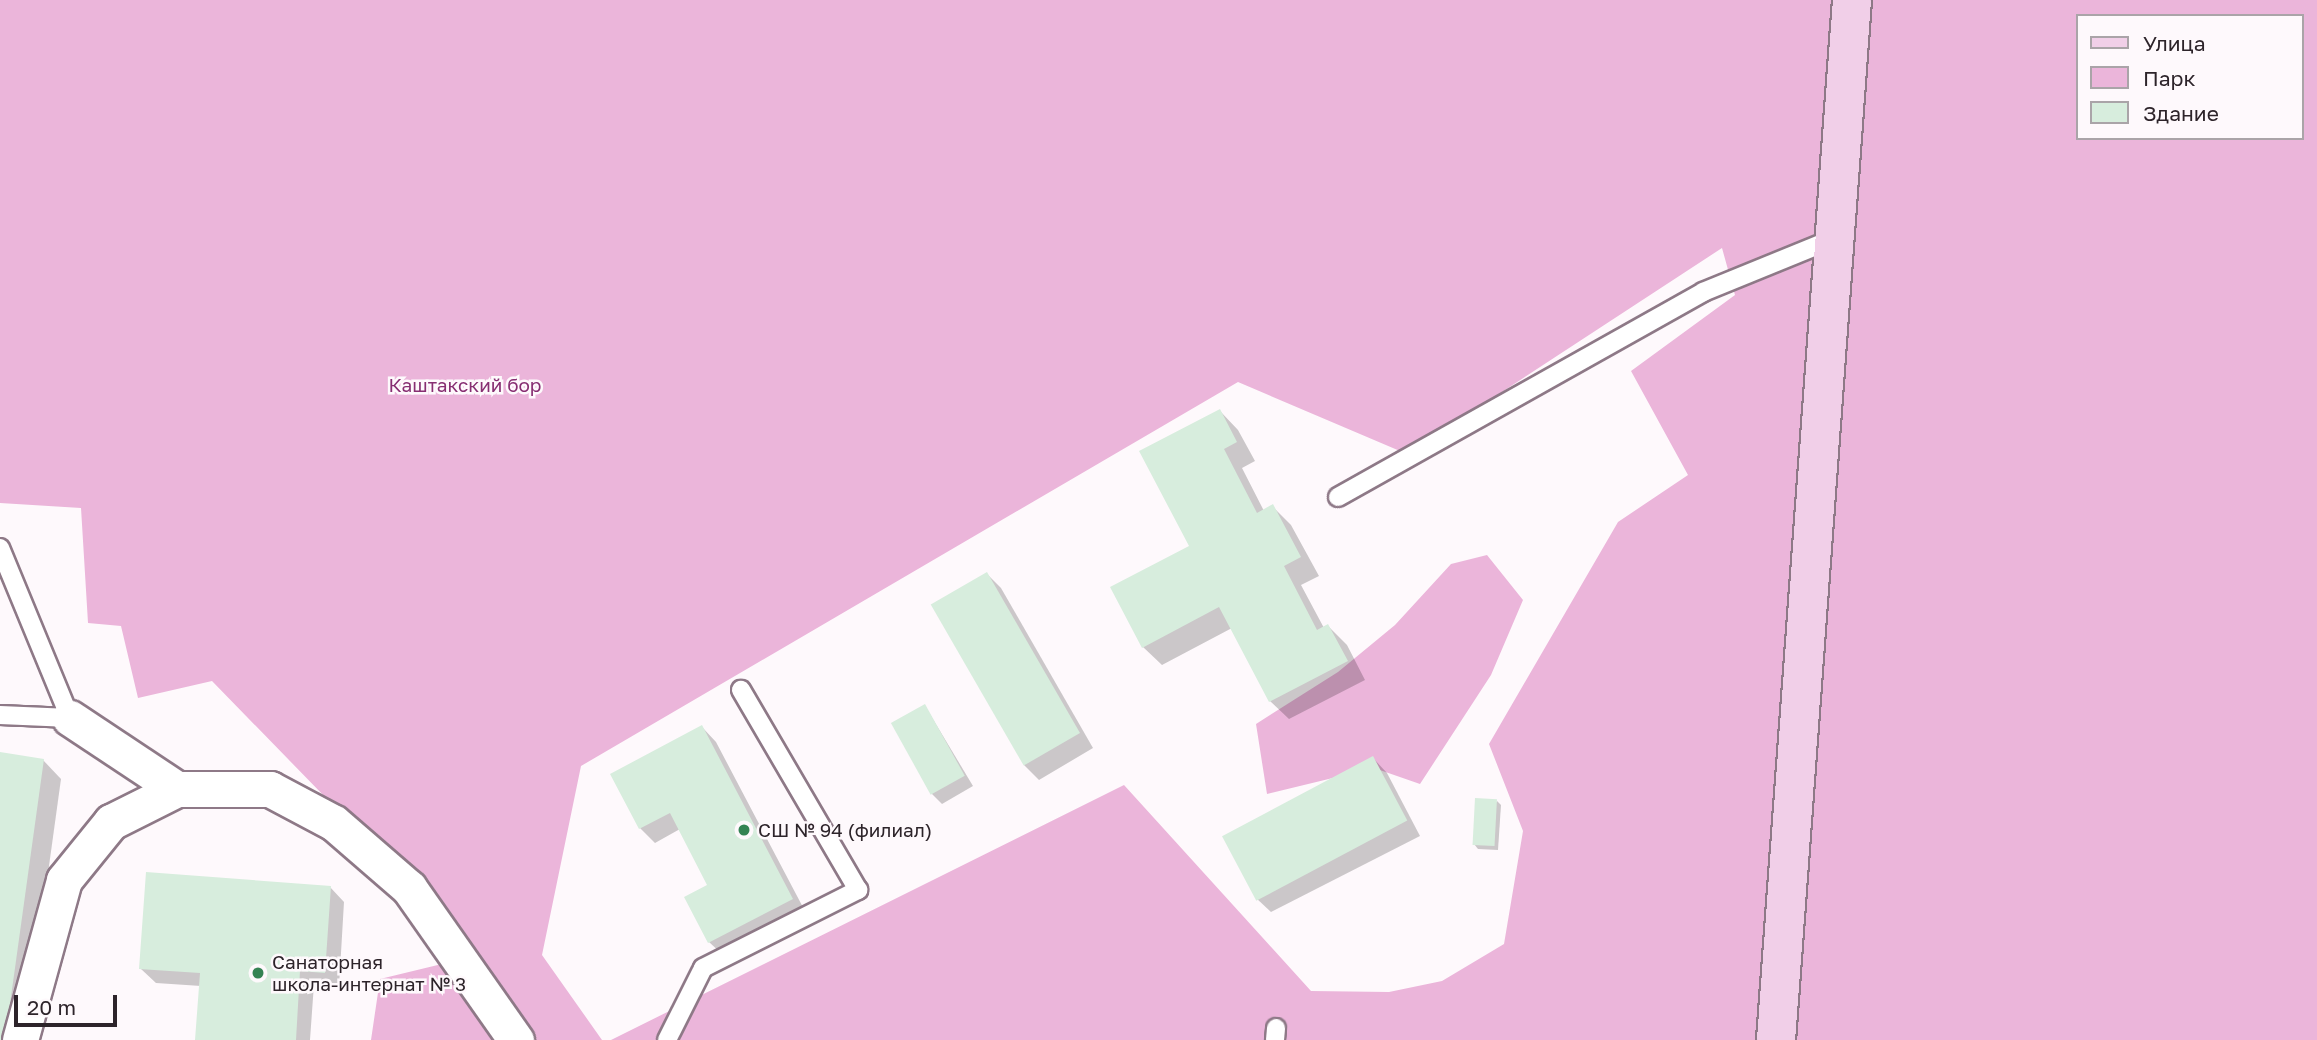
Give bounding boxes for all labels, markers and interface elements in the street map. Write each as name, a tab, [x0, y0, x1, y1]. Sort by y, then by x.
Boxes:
legend	[2076, 14, 2303, 140]
text: Улица	[2143, 30, 2206, 56]
text: Парк	[2143, 65, 2196, 91]
text: Здание	[2143, 100, 2219, 126]
park label: Каштакский бор	[388, 374, 542, 396]
place label: СШ № 94 (филиал)	[758, 819, 932, 841]
marker: СШ № 94 (филиал)	[736, 822, 752, 838]
place label: Санаторная школа-интернат № 3	[272, 951, 466, 995]
marker: Санаторная школа-интернат № 3	[250, 965, 266, 981]
scale bar	[18, 981, 121, 1025]
text: 20 m	[27, 994, 76, 1020]

